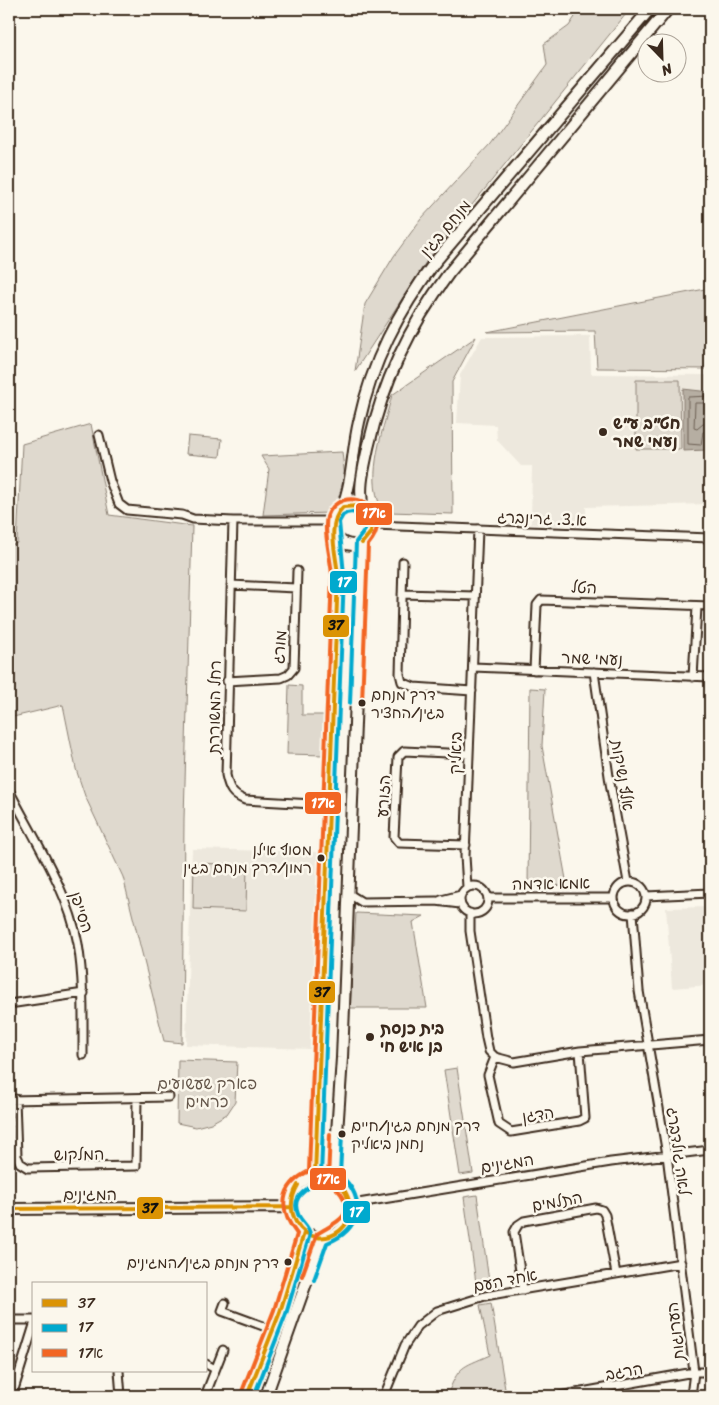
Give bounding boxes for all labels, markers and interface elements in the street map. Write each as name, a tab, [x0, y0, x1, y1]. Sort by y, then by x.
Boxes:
north arrow	[636, 32, 686, 82]
text: N	[657, 56, 677, 83]
street label: מנחם בגין	[412, 193, 479, 264]
place label: חט"ב ע"ש נעמי שמר	[613, 409, 680, 456]
marker: חט"ב ע"ש נעמי שמר	[597, 426, 609, 438]
text: 17א	[362, 501, 386, 526]
line badge: 17א	[355, 502, 393, 526]
street label: א.צ. גרינברג	[497, 502, 587, 535]
line badge: 17	[329, 570, 358, 594]
text: 17	[337, 570, 352, 595]
street label: הטל	[570, 572, 598, 603]
text: 37	[327, 613, 345, 638]
line badge: 37	[322, 614, 350, 638]
street label: מורג	[264, 629, 295, 665]
street label: נעמי שמר	[561, 643, 623, 674]
street label: רחל המשוררת	[199, 660, 230, 755]
place label: דרך מנחם בגין/החציר	[371, 682, 445, 726]
marker: דרך מנחם בגין/החציר	[357, 698, 367, 708]
street label: ביאליק	[440, 731, 471, 775]
street label: אלף נשיקות	[602, 736, 643, 813]
street label: הזורע	[368, 774, 399, 818]
line badge: 17א	[304, 791, 342, 815]
text: 17א	[311, 791, 335, 816]
place label: מסוף אילן רמון/דרך מנחם בגין	[183, 837, 312, 881]
marker: מסוף אילן רמון/דרך מנחם בגין	[316, 853, 326, 863]
street label: אמא אדמה	[512, 868, 590, 899]
street label: הסייפן	[61, 887, 102, 937]
line badge: 37	[308, 980, 336, 1004]
text: 37	[313, 980, 331, 1005]
place label: בית כנסת בן איש חי	[380, 1014, 444, 1061]
marker: בית כנסת בן איש חי	[364, 1031, 376, 1043]
park label: פארק שעשועים כרמים	[157, 1069, 257, 1116]
street label: הדגן	[520, 1098, 556, 1131]
street label: לאה גולדברג	[658, 1105, 699, 1198]
place label: דרך מנחם בגין/חיים נחמן ביאליק	[351, 1113, 480, 1157]
marker: דרך מנחם בגין/חיים נחמן ביאליק	[337, 1129, 347, 1139]
street label: המלקוש	[53, 1140, 105, 1169]
street label: המגינים	[478, 1145, 536, 1182]
line badge: 17א	[309, 1167, 347, 1191]
text: 17א	[316, 1167, 340, 1192]
street label: המגינים	[63, 1180, 117, 1209]
street label: התלמים	[529, 1183, 585, 1220]
line badge: 37	[136, 1196, 164, 1220]
text: 37	[141, 1196, 159, 1221]
line badge: 17	[342, 1200, 371, 1224]
text: 17	[349, 1200, 364, 1225]
place label: דרך מנחם בגין/המגינים	[127, 1250, 279, 1276]
marker: דרך מנחם בגין/המגינים	[283, 1257, 293, 1267]
street label: אחד העם	[470, 1260, 540, 1301]
legend	[32, 1282, 208, 1372]
text: 37	[78, 1290, 96, 1316]
street label: הערוגות	[658, 1300, 694, 1364]
text: 17	[78, 1314, 94, 1340]
text: 17א	[78, 1340, 103, 1366]
street label: הרגב	[603, 1354, 645, 1389]

